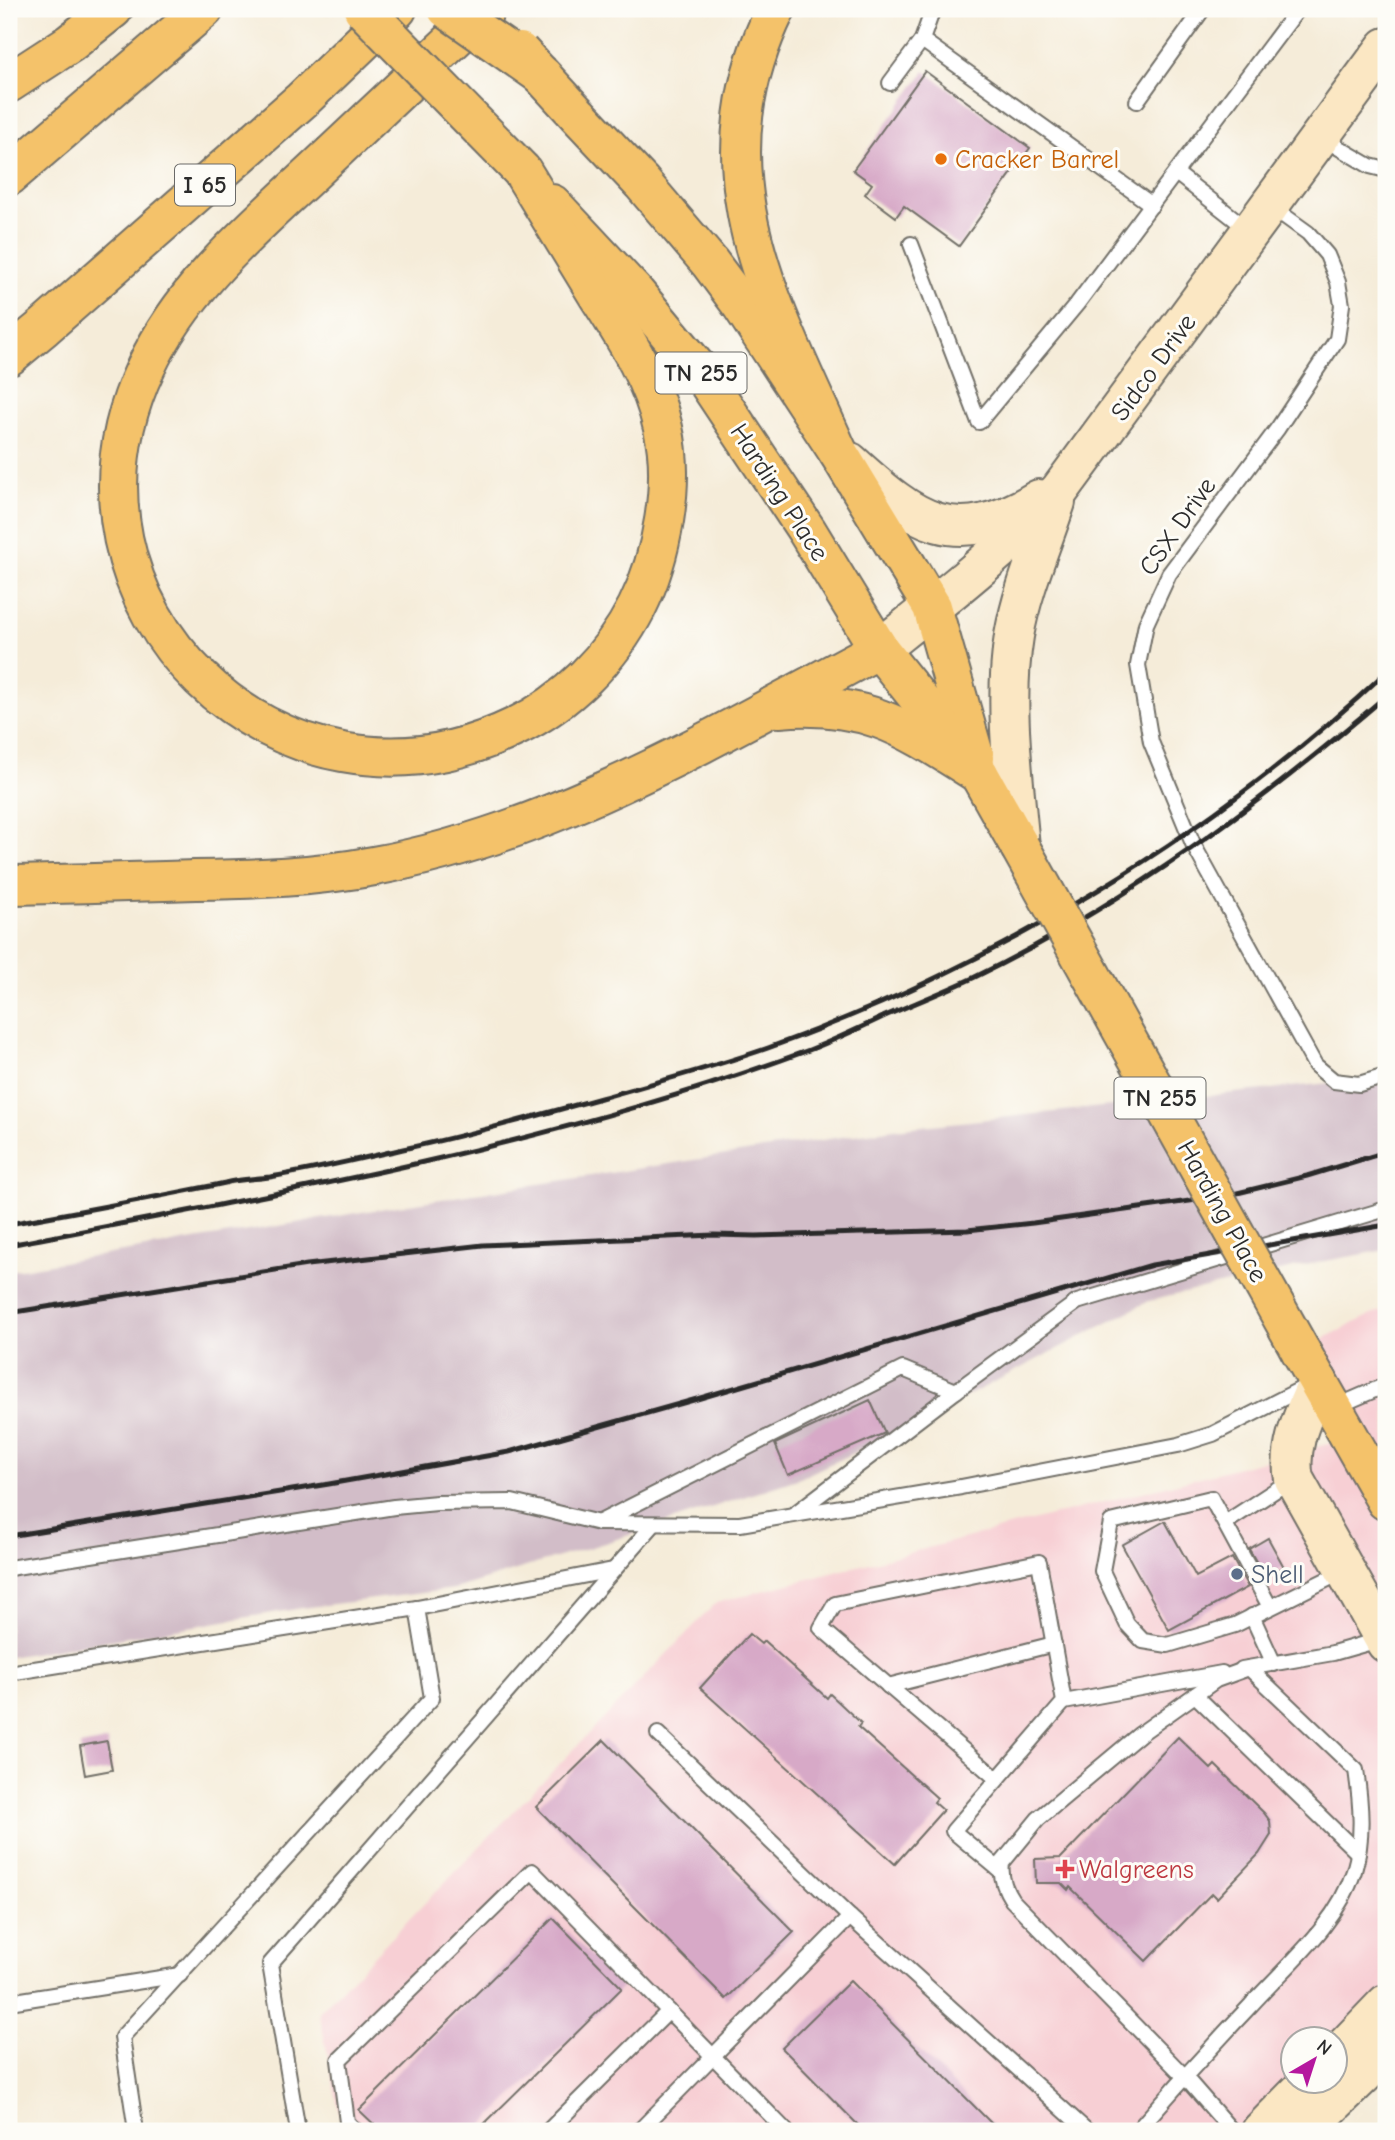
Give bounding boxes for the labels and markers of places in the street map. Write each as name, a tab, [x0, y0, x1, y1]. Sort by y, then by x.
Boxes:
place label: Cracker Barrel	[955, 145, 1119, 175]
marker: Cracker Barrel	[933, 151, 949, 167]
place label: Shell	[1251, 1560, 1304, 1590]
marker: Shell	[1229, 1566, 1245, 1582]
place label: Walgreens	[1079, 1855, 1194, 1885]
marker: Walgreens	[1057, 1861, 1073, 1877]

